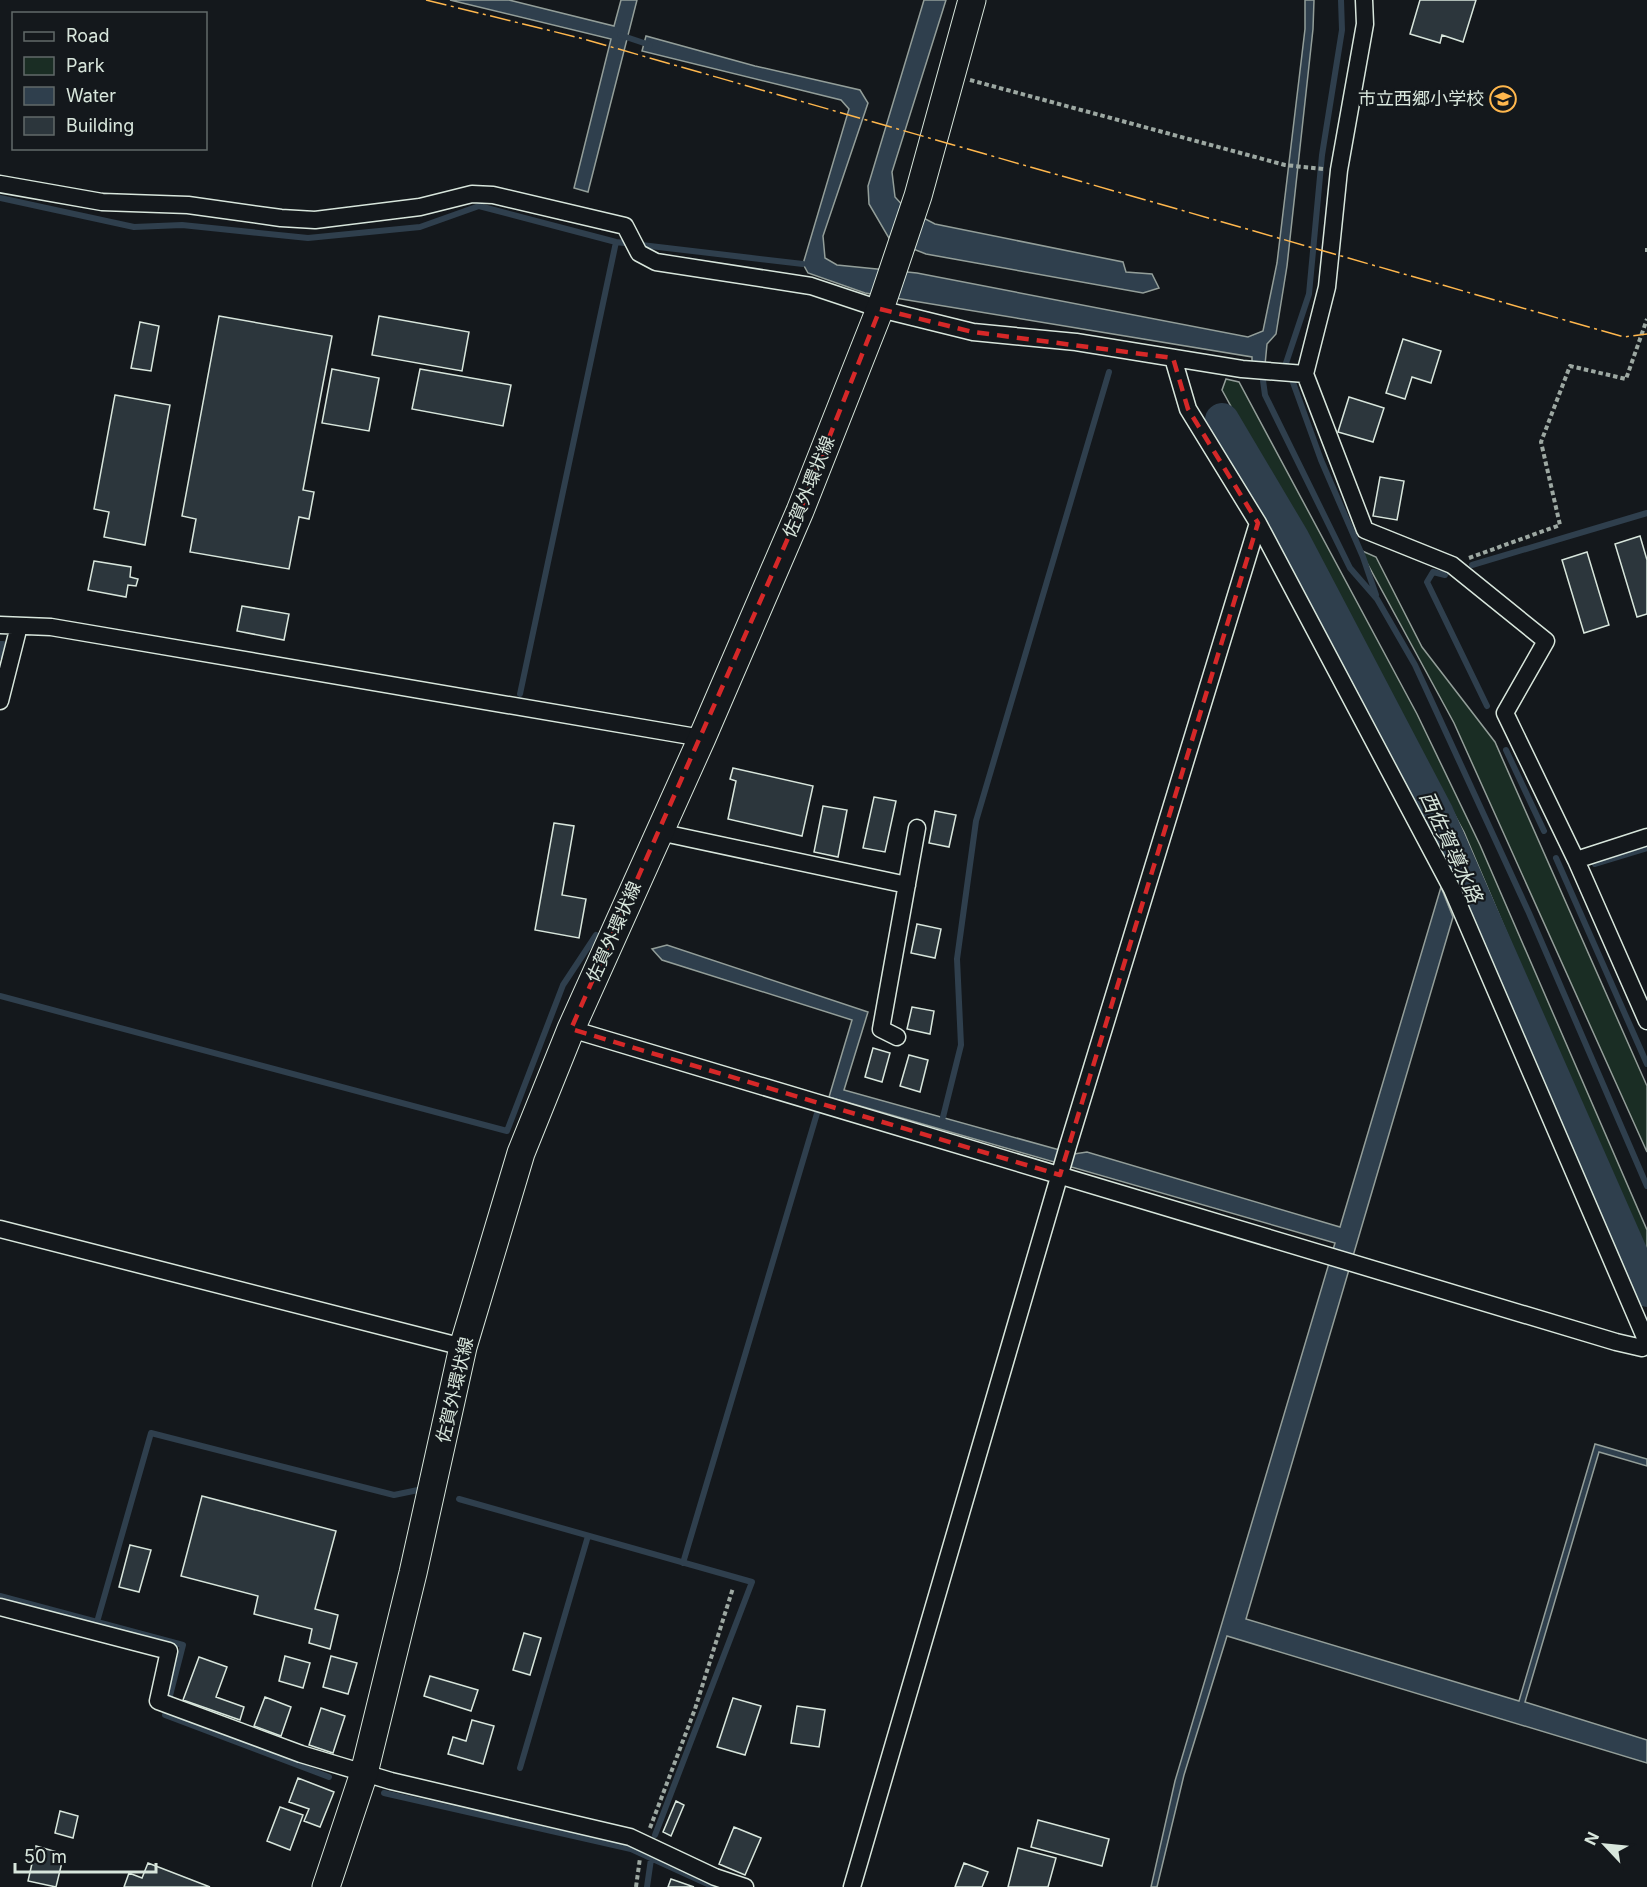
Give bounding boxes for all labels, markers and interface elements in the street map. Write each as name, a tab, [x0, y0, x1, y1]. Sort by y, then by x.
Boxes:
legend	[12, 12, 207, 150]
text: Road	[66, 25, 109, 46]
text: Park	[66, 55, 105, 76]
school or university icon: 市立西郷小学校	[1488, 84, 1518, 114]
text: Water	[66, 85, 116, 106]
place label: 市立西郷小学校	[1358, 88, 1484, 109]
text: Building	[66, 115, 134, 136]
street label: 佐賀外環状線	[779, 433, 839, 541]
water label: 西佐賀導水路	[1415, 788, 1488, 908]
street label: 佐賀外環状線	[582, 878, 645, 985]
street label: 佐賀外環状線	[432, 1335, 477, 1445]
north arrow	[1575, 1815, 1635, 1875]
text: N	[1580, 1829, 1603, 1848]
scale bar	[15, 1836, 156, 1874]
text: 50 m	[24, 1846, 67, 1867]

